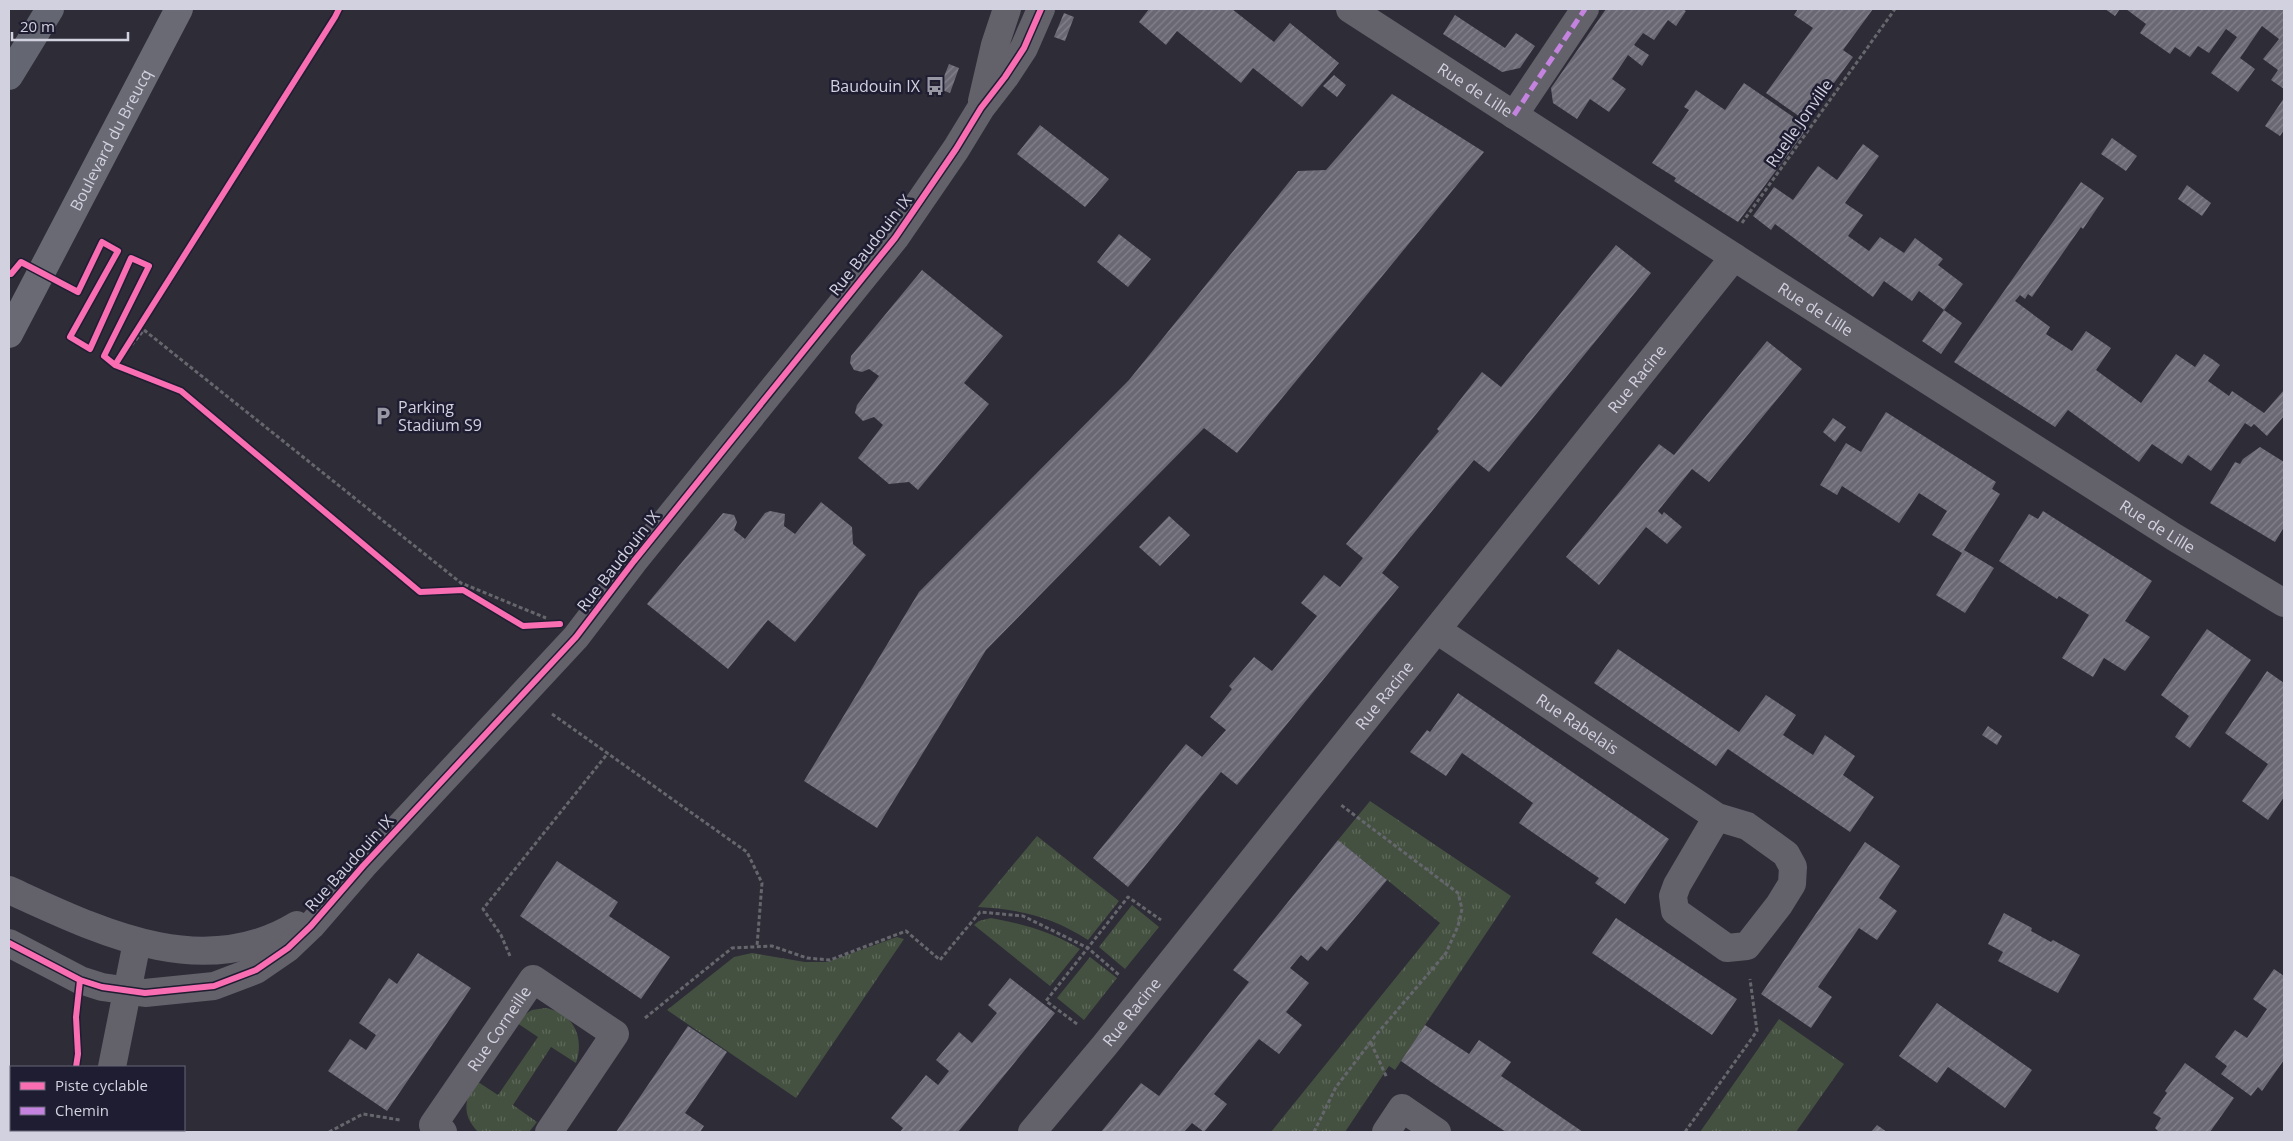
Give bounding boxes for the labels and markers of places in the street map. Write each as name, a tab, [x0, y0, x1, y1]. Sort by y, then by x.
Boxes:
place label: Baudouin IX	[830, 75, 921, 97]
bus stop icon: Baudouin IX	[924, 75, 946, 97]
place label: Parking Stadium S9	[398, 396, 482, 436]
parking icon: Parking Stadium S9	[372, 405, 394, 427]

